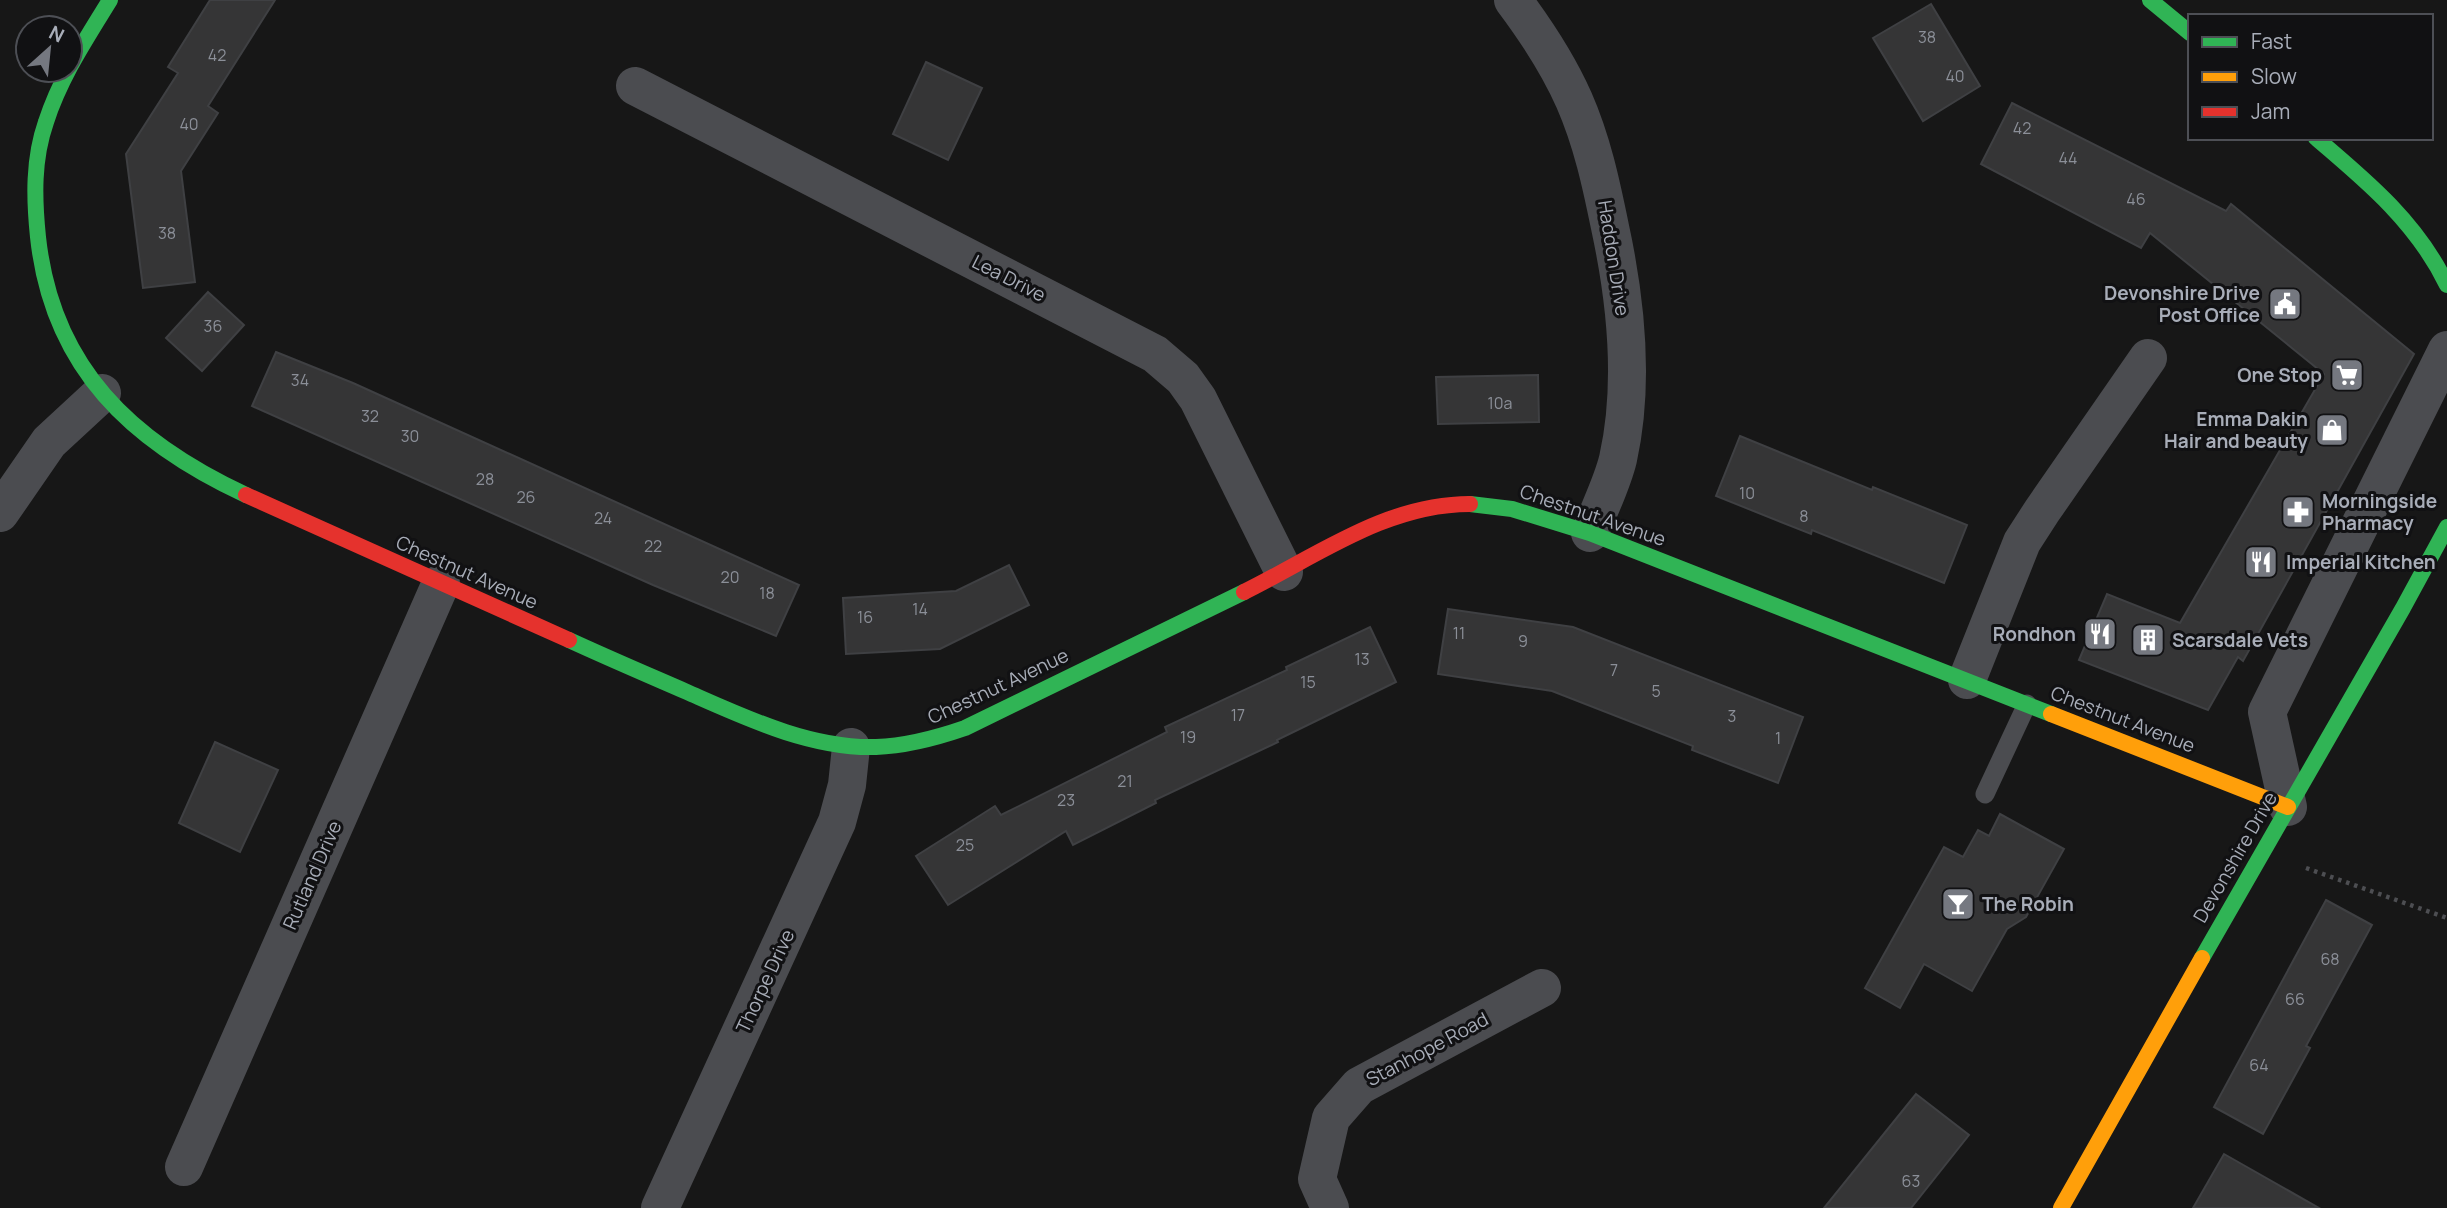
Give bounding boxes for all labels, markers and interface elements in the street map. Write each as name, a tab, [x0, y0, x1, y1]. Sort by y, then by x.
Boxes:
north arrow	[14, 14, 84, 84]
legend	[2188, 14, 2433, 140]
text: N	[45, 19, 69, 49]
house number: 38	[1918, 26, 1936, 48]
text: Fast	[2251, 27, 2292, 55]
house number: 42	[208, 44, 226, 66]
text: Slow	[2251, 62, 2297, 90]
house number: 40	[1945, 65, 1965, 87]
text: Jam	[2251, 97, 2290, 125]
house number: 40	[179, 113, 199, 135]
house number: 42	[2013, 117, 2031, 139]
house number: 44	[2058, 147, 2078, 169]
house number: 46	[2126, 188, 2146, 210]
street label: Haddon Drive	[1592, 198, 1636, 318]
house number: 38	[158, 222, 176, 244]
street label: Lea Drive	[968, 248, 1050, 308]
place label: Devonshire Drive Post Office	[2104, 280, 2260, 328]
public building icon: Devonshire Drive Post Office	[2266, 285, 2304, 323]
house number: 36	[204, 315, 222, 337]
supermarket icon: One Stop	[2328, 356, 2366, 394]
place label: One Stop	[2237, 362, 2322, 388]
house number: 34	[291, 369, 309, 391]
house number: 10a	[1488, 392, 1512, 414]
house number: 32	[361, 405, 379, 427]
place label: Emma Dakin Hair and beauty	[2164, 406, 2308, 454]
shop icon: Emma Dakin Hair and beauty	[2313, 411, 2351, 449]
house number: 30	[401, 425, 419, 447]
house number: 28	[476, 468, 494, 490]
street label: Chestnut Avenue	[1517, 478, 1669, 552]
house number: 10	[1739, 482, 1755, 504]
house number: 26	[516, 486, 536, 508]
place label: Morningside Pharmacy	[2322, 488, 2437, 536]
pharmacy icon: Morningside Pharmacy	[2279, 493, 2317, 531]
house number: 8	[1799, 505, 1809, 527]
house number: 24	[594, 507, 612, 529]
street label: Chestnut Avenue	[392, 529, 542, 615]
house number: 22	[644, 535, 662, 557]
restaurant icon: Imperial Kitchen	[2242, 543, 2280, 581]
place label: Imperial Kitchen	[2286, 549, 2436, 575]
house number: 20	[721, 566, 739, 588]
house number: 18	[759, 582, 775, 604]
house number: 14	[912, 598, 928, 620]
house number: 16	[857, 606, 873, 628]
restaurant icon: Rondhon	[2081, 615, 2119, 653]
place label: Rondhon	[1993, 621, 2076, 647]
building icon: Scarsdale Vets	[2129, 621, 2167, 659]
house number: 11	[1453, 622, 1465, 644]
place label: Scarsdale Vets	[2172, 627, 2308, 653]
house number: 9	[1518, 630, 1528, 652]
street label: Chestnut Avenue	[923, 642, 1073, 730]
house number: 13	[1354, 648, 1370, 670]
house number: 7	[1610, 659, 1618, 681]
house number: 15	[1300, 671, 1316, 693]
house number: 5	[1651, 680, 1661, 702]
street label: Chestnut Avenue	[2047, 680, 2199, 758]
house number: 17	[1231, 704, 1245, 726]
house number: 3	[1728, 705, 1736, 727]
house number: 19	[1180, 726, 1196, 748]
house number: 1	[1775, 727, 1781, 749]
house number: 21	[1117, 770, 1133, 792]
street label: Devonshire Drive	[2187, 787, 2283, 927]
house number: 23	[1057, 789, 1075, 811]
street label: Rutland Drive	[276, 816, 348, 934]
house number: 25	[956, 834, 974, 856]
bar icon: The Robin	[1939, 885, 1977, 923]
place label: The Robin	[1982, 891, 2074, 917]
street label: Thorpe Drive	[730, 925, 800, 1037]
house number: 68	[2320, 948, 2340, 970]
house number: 66	[2285, 988, 2305, 1010]
street label: Stanhope Road	[1361, 1006, 1493, 1092]
house number: 64	[2249, 1054, 2269, 1076]
house number: 63	[1902, 1170, 1920, 1192]

